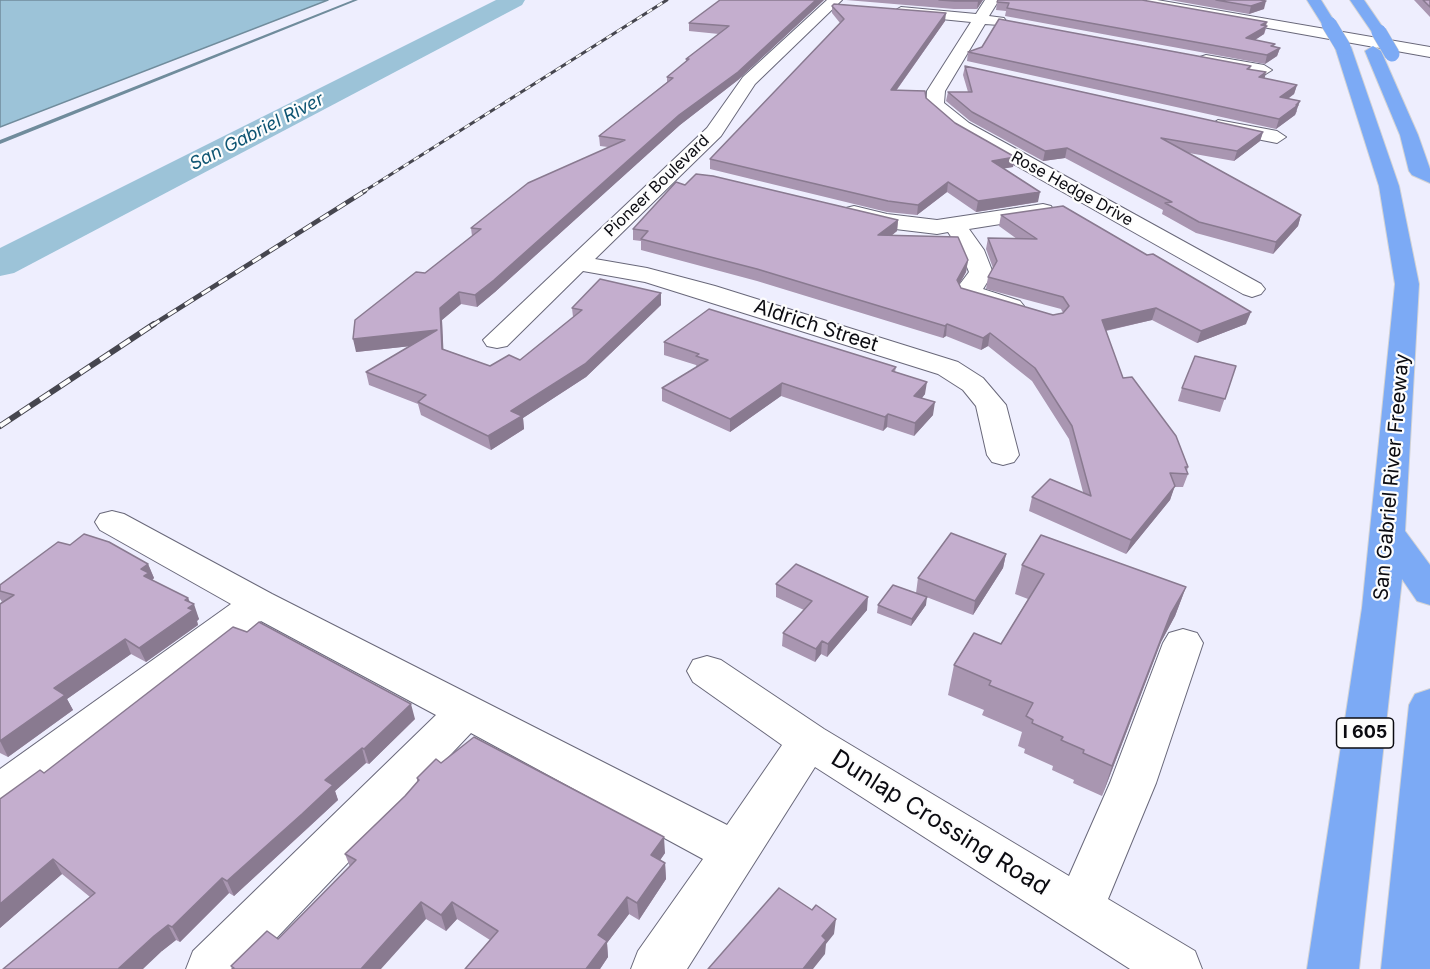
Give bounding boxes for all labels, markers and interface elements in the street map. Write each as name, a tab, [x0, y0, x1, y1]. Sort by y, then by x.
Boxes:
water label: San Gabriel River	[186, 89, 328, 175]
street label: Pioneer Boulevard	[601, 131, 713, 241]
street label: Rose Hedge Drive	[1008, 148, 1136, 230]
street label: Aldrich Street	[751, 295, 881, 357]
street label: San Gabriel River Freeway	[1369, 352, 1415, 602]
road number: I 605	[1336, 718, 1394, 748]
street label: Dunlap Crossing Road	[826, 744, 1054, 902]

